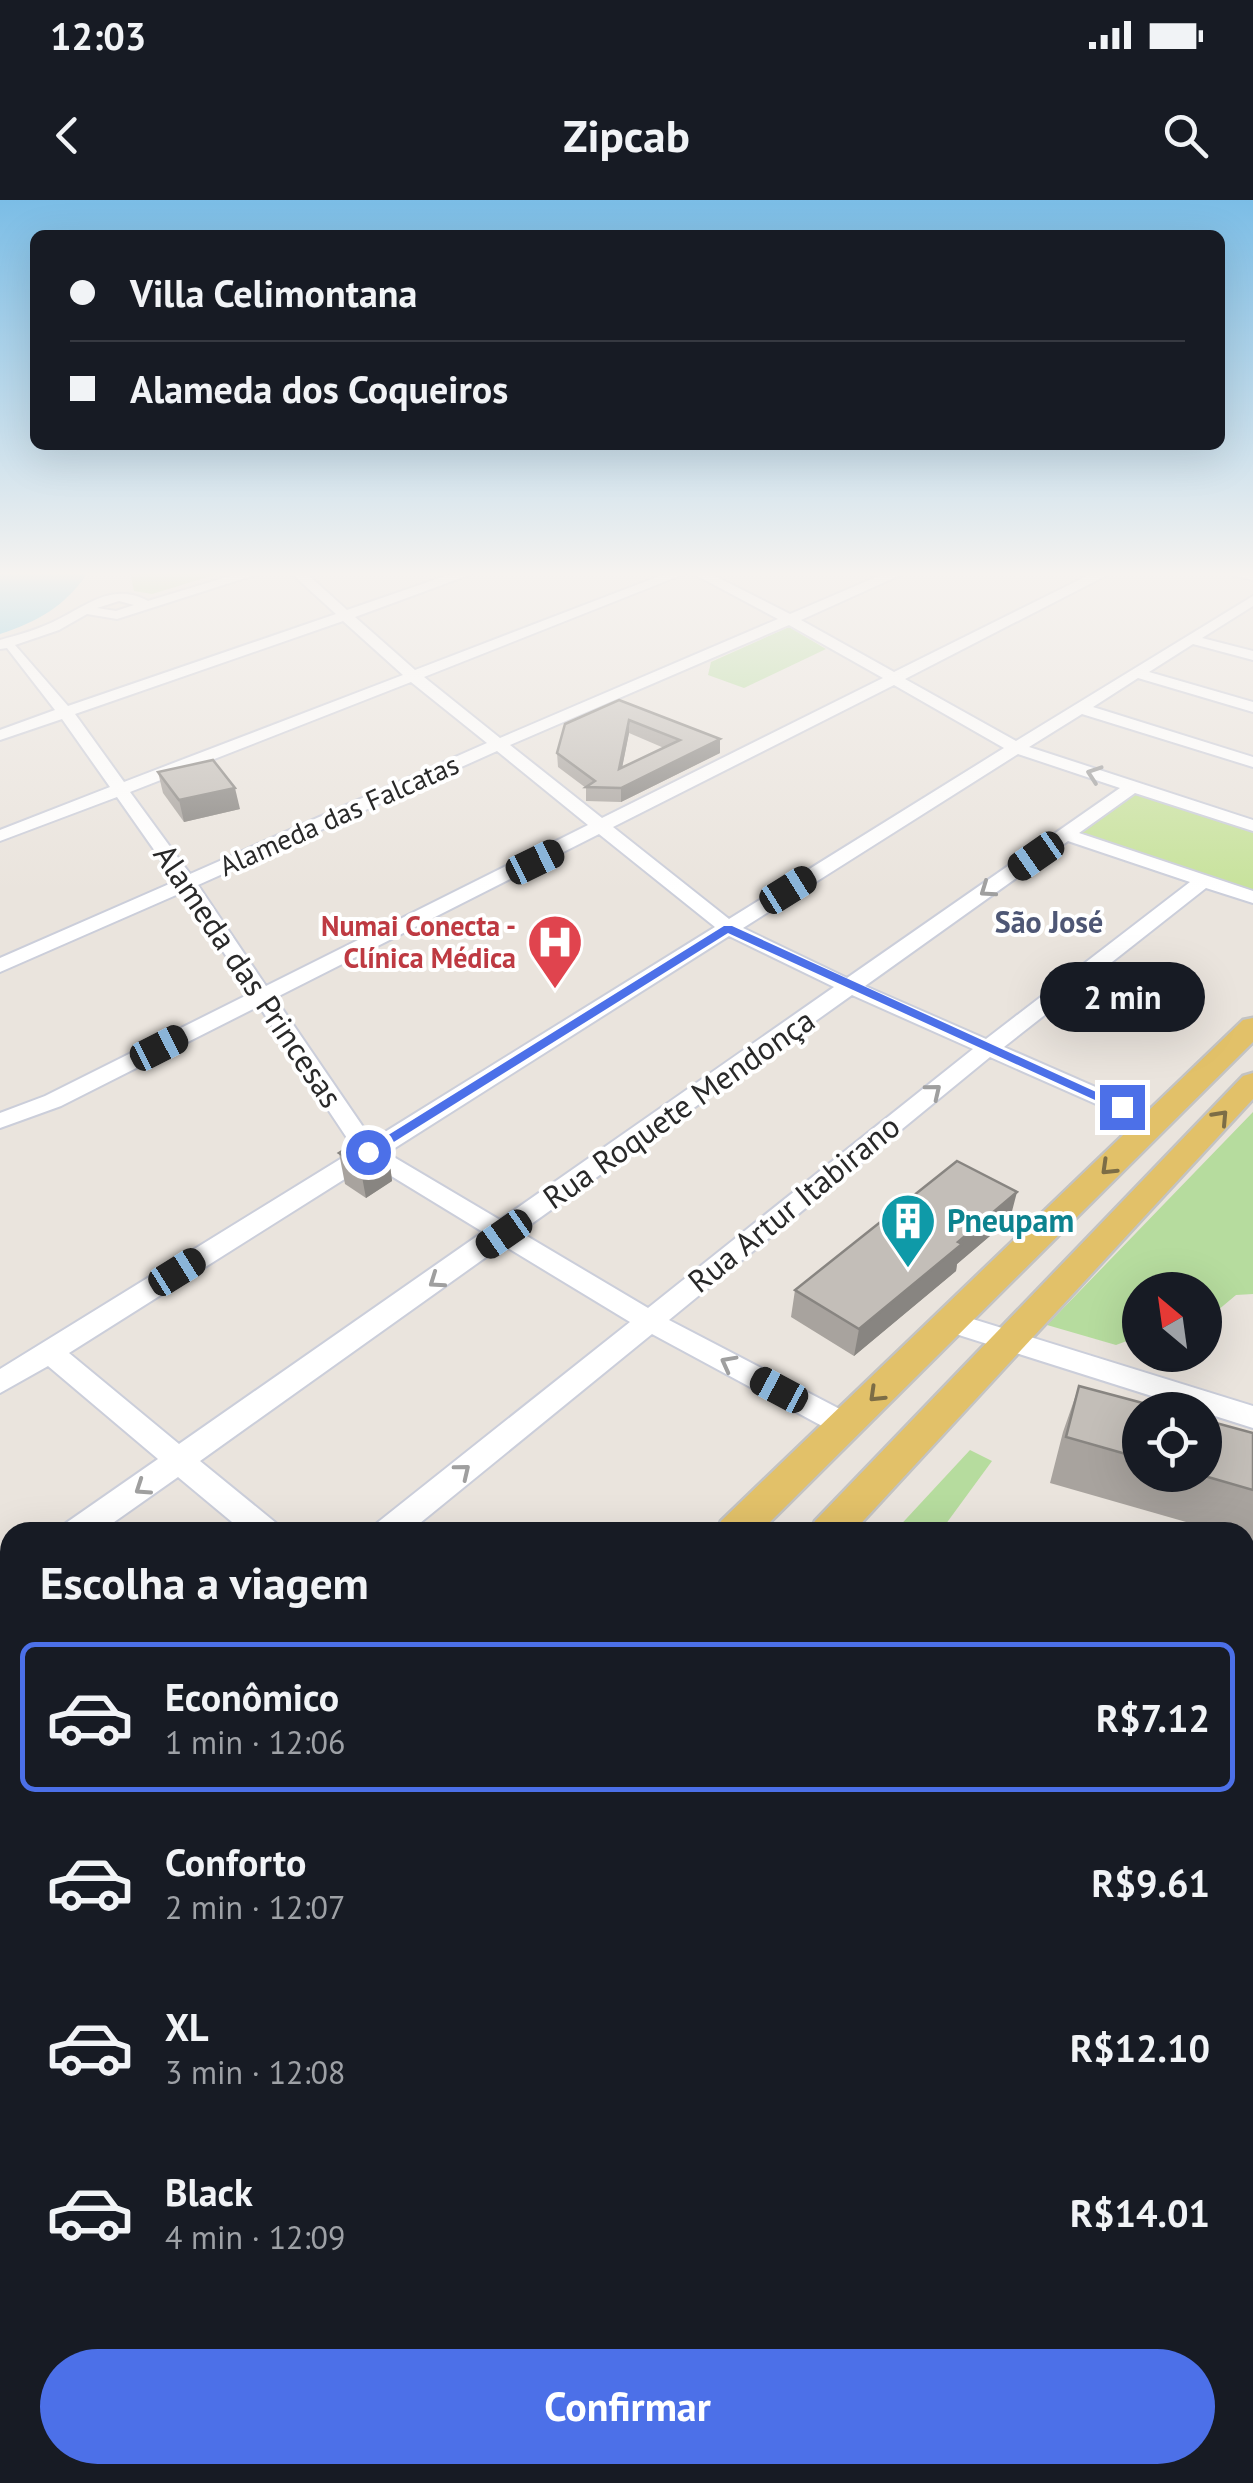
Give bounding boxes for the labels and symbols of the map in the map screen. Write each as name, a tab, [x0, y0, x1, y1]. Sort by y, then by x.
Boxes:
street label: Alameda das Falcatas	[213, 745, 464, 884]
one-way arrow	[1086, 766, 1103, 786]
car	[1003, 827, 1069, 885]
street label: Alameda das Princesas	[145, 835, 353, 1115]
car	[501, 835, 569, 889]
car	[755, 861, 821, 919]
one-way arrow	[979, 878, 998, 896]
district label: São José	[995, 902, 1103, 941]
place label: Numai Conecta - Clínica Médica	[321, 907, 516, 976]
hospital icon: Numai Conecta - Clínica Médica	[525, 912, 585, 991]
callout: 2 min	[1040, 962, 1204, 1032]
street label: Rua Roquete Mendonça	[534, 999, 822, 1218]
car	[125, 1021, 193, 1075]
one-way arrow	[923, 1085, 941, 1103]
route end	[1100, 1085, 1145, 1130]
street label: Rua Artur Itabirano	[679, 1105, 908, 1302]
one-way arrow	[1209, 1110, 1227, 1129]
route start	[346, 1130, 391, 1175]
one-way arrow	[1102, 1156, 1120, 1174]
building icon: Pneupam	[878, 1191, 938, 1270]
place label: Pneupam	[947, 1199, 1074, 1241]
car	[471, 1205, 537, 1263]
car	[144, 1243, 210, 1301]
one-way arrow	[429, 1269, 448, 1287]
north arrow	[1122, 1272, 1222, 1372]
one-way arrow	[720, 1356, 738, 1375]
car	[745, 1363, 813, 1417]
one-way arrow	[869, 1383, 887, 1401]
one-way arrow	[452, 1465, 470, 1483]
one-way arrow	[135, 1476, 153, 1495]

